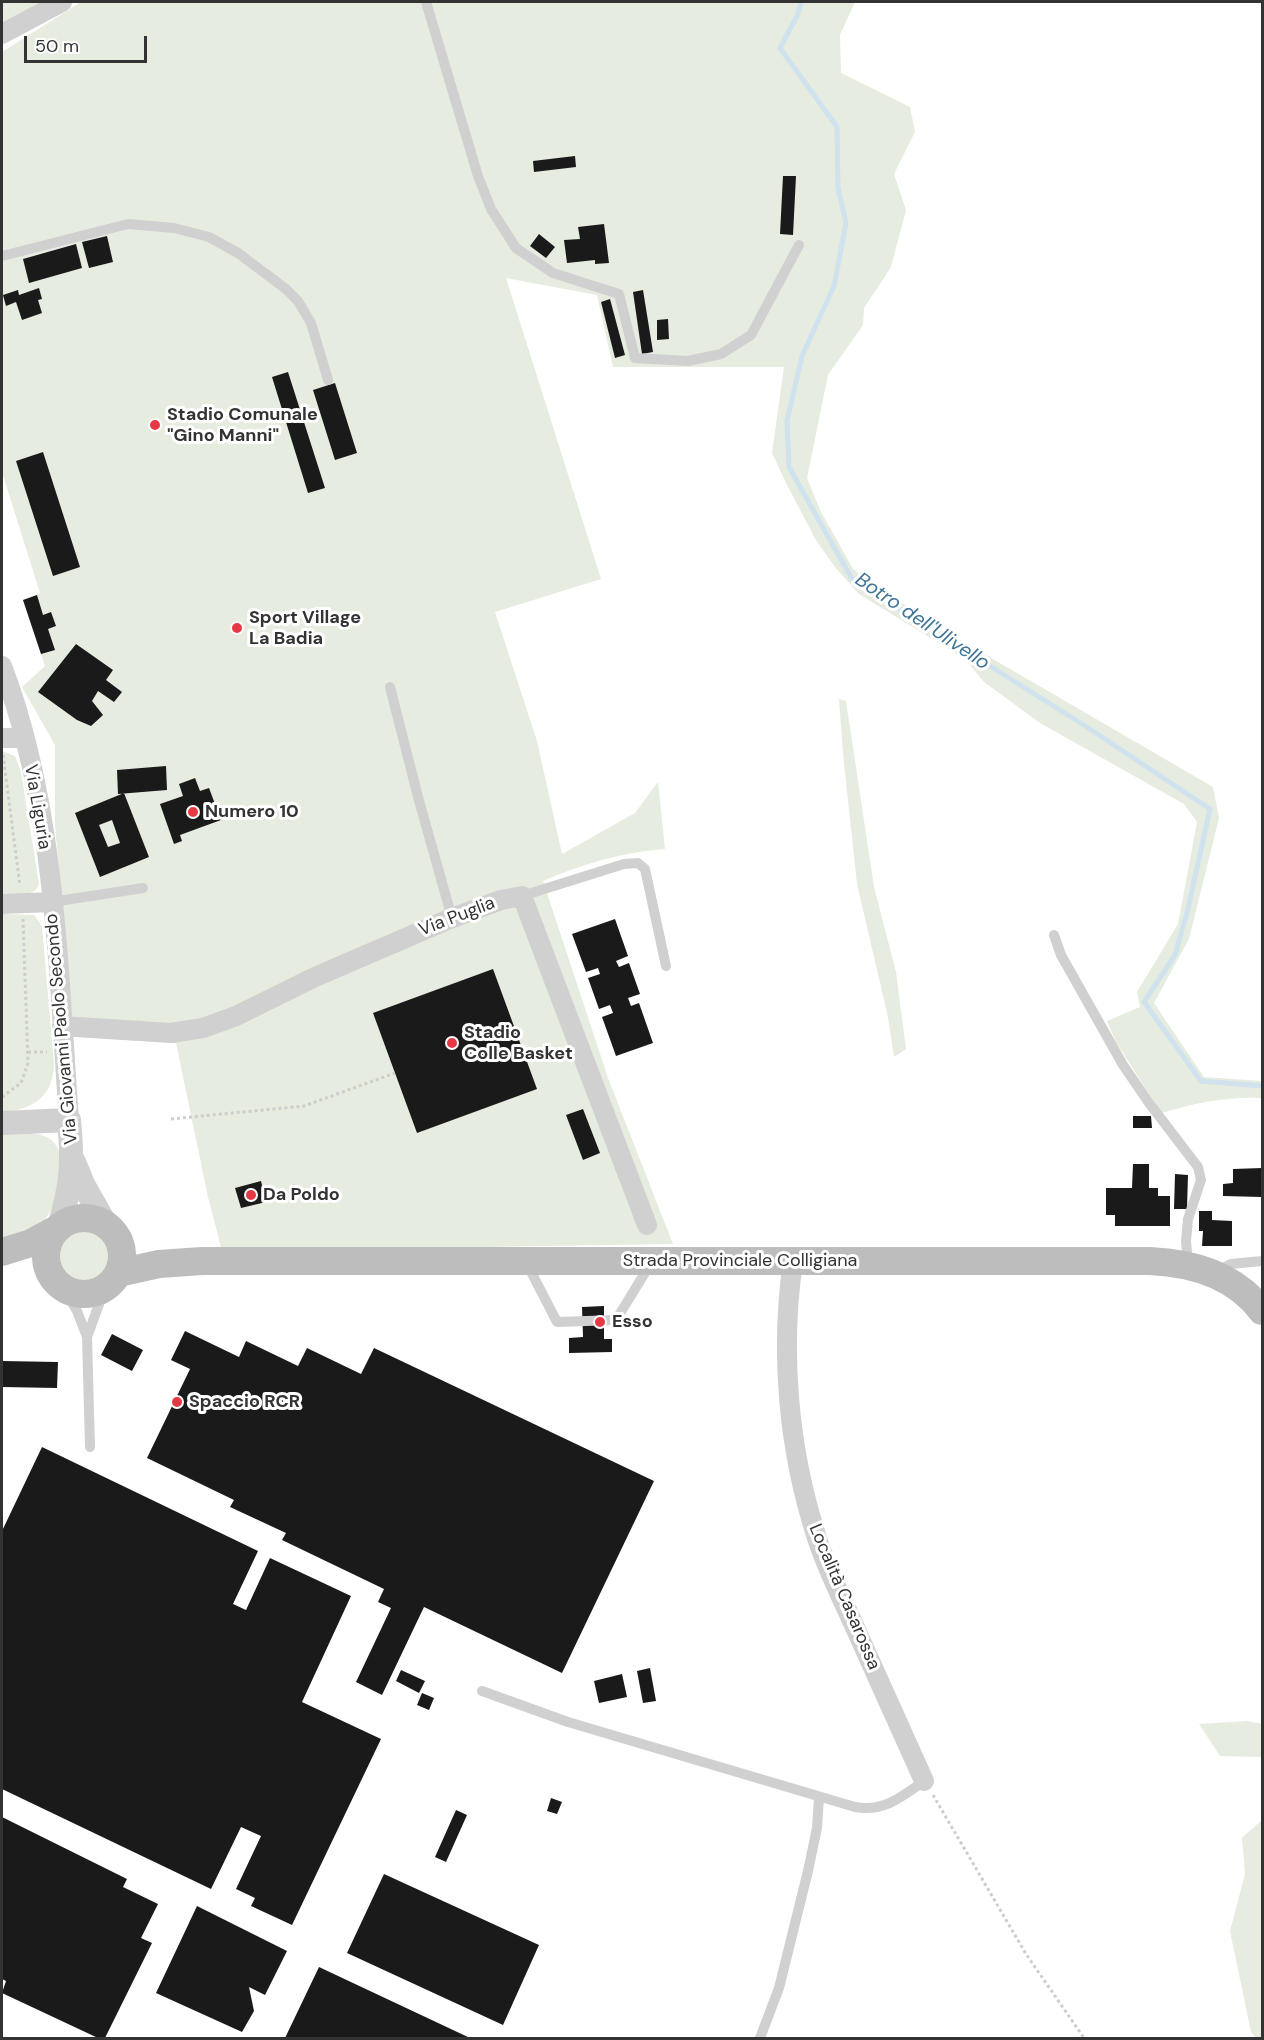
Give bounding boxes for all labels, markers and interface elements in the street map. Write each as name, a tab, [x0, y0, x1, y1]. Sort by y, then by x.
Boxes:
scale bar	[27, 24, 150, 62]
text: 50 m	[35, 34, 79, 58]
place label: Stadio Comunale "Gino Manni"	[167, 404, 318, 446]
marker: Stadio Comunale "Gino Manni"	[148, 418, 162, 432]
water label: Botro dell'Ulivello	[850, 568, 994, 676]
place label: Sport Village La Badia	[249, 607, 361, 650]
marker: Sport Village La Badia	[230, 621, 244, 635]
street label: Via Liguria	[19, 763, 55, 851]
place label: Numero 10	[205, 801, 299, 823]
marker: Numero 10	[186, 805, 200, 819]
street label: Via Puglia	[416, 893, 498, 941]
street label: Via Giovanni Paolo Secondo	[41, 913, 83, 1145]
place label: Stadio Colle Basket	[464, 1022, 573, 1064]
marker: Stadio Colle Basket	[445, 1036, 459, 1050]
place label: Da Poldo	[263, 1184, 340, 1206]
marker: Da Poldo	[244, 1188, 258, 1202]
street label: Strada Provinciale Colligiana	[623, 1250, 857, 1272]
place label: Esso	[612, 1311, 653, 1333]
marker: Esso	[593, 1315, 607, 1329]
place label: Spaccio RCR	[189, 1391, 300, 1413]
marker: Spaccio RCR	[170, 1395, 184, 1409]
street label: Località Casarossa	[804, 1521, 884, 1673]

